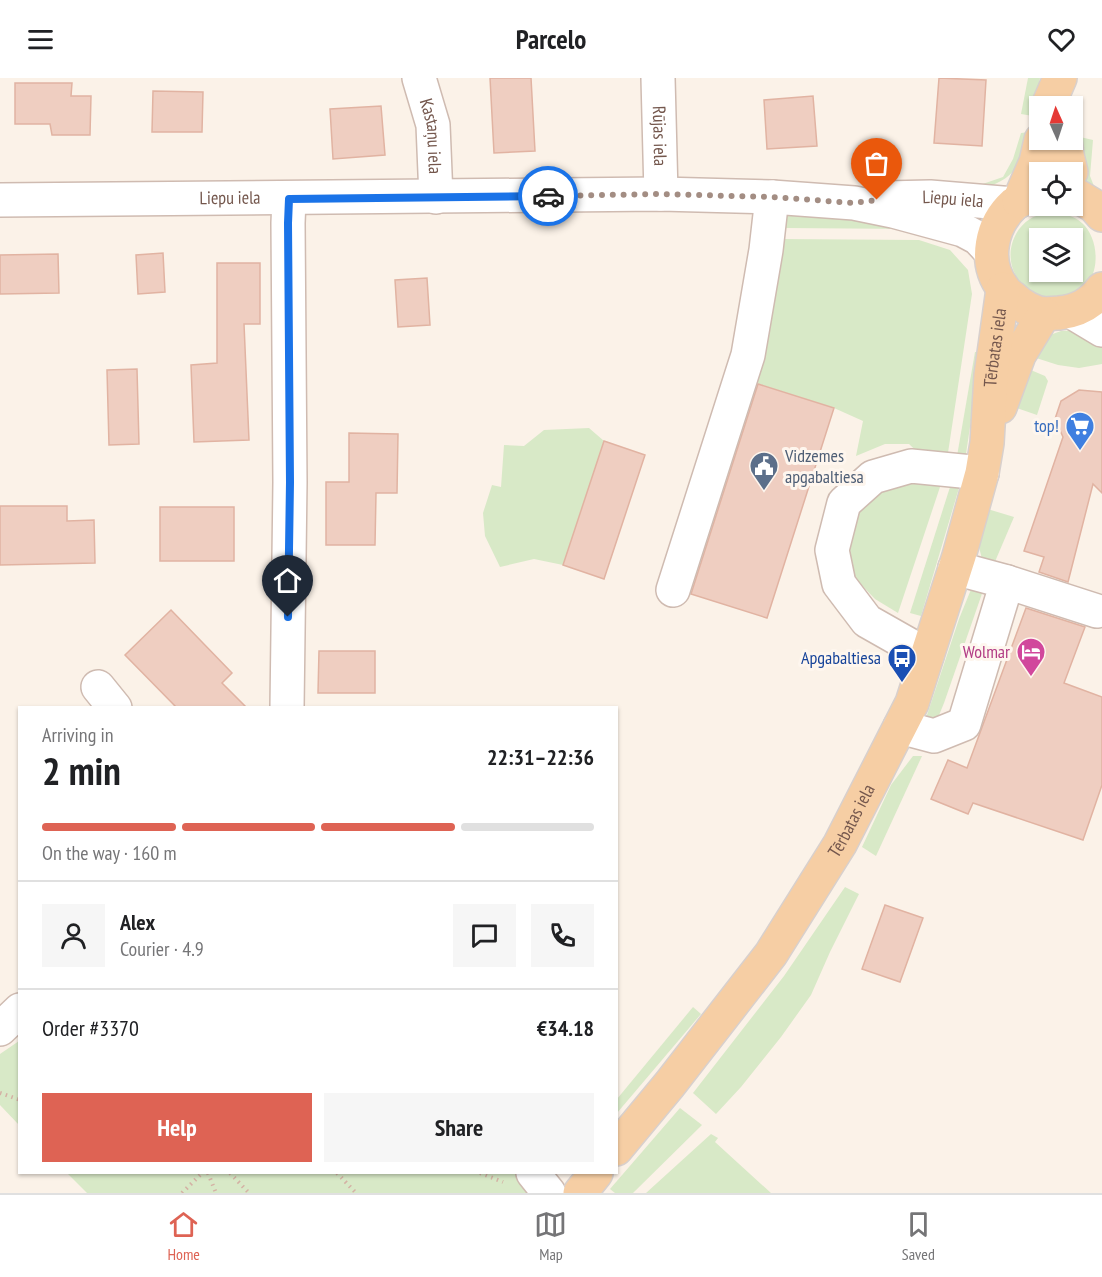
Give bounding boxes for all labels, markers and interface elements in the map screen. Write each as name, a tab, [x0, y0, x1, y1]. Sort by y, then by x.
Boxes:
text: Parcelo	[516, 22, 586, 56]
icon: menu	[24, 23, 57, 56]
icon: heart	[1045, 23, 1078, 56]
street label: Kastaņu iela	[415, 96, 447, 174]
north arrow	[1029, 96, 1083, 150]
map controls	[1029, 96, 1083, 282]
street label: Rūjas iela	[648, 106, 672, 166]
pin	[851, 138, 902, 200]
icon: bag	[860, 147, 893, 180]
button: locate	[1029, 162, 1083, 216]
courier	[518, 166, 578, 226]
icon: car	[532, 180, 565, 213]
street label: Liepu iela	[922, 185, 984, 212]
street label: Liepu iela	[199, 186, 261, 209]
button: layers	[1029, 228, 1083, 282]
street label: Tērbatas iela	[978, 307, 1011, 388]
supermarket icon: top!	[1064, 410, 1096, 452]
place label: top!	[1034, 414, 1059, 437]
place label: Vidzemes apgabaltiesa	[784, 444, 864, 488]
public building icon: Vidzemes apgabaltiesa	[748, 450, 780, 492]
pin	[262, 555, 313, 617]
icon: home	[271, 564, 304, 597]
hotel icon: Wolmar	[1015, 636, 1047, 678]
place label: Wolmar	[963, 640, 1010, 663]
bus stop icon: Apgabaltiesa	[886, 642, 918, 684]
place label: Apgabaltiesa	[801, 646, 881, 669]
text: Arriving in	[42, 722, 114, 748]
text: 22:31–22:36	[487, 743, 594, 771]
text: 2 min	[42, 745, 121, 796]
street label: Tērbatas iela	[823, 780, 880, 861]
text: On the way · 160 m	[42, 840, 177, 866]
button: person	[42, 904, 105, 967]
button: chat	[453, 904, 516, 967]
button: phone	[531, 904, 594, 967]
text: Alex	[120, 908, 155, 936]
text: Courier · 4.9	[120, 936, 204, 962]
text: Order #3370	[42, 1014, 139, 1042]
text: €34.18	[537, 1014, 594, 1042]
button: Help	[42, 1093, 312, 1162]
button: Share	[324, 1093, 594, 1162]
tab: Home	[167, 1208, 200, 1264]
tab: Map	[534, 1208, 567, 1264]
tab: Saved	[902, 1208, 935, 1264]

